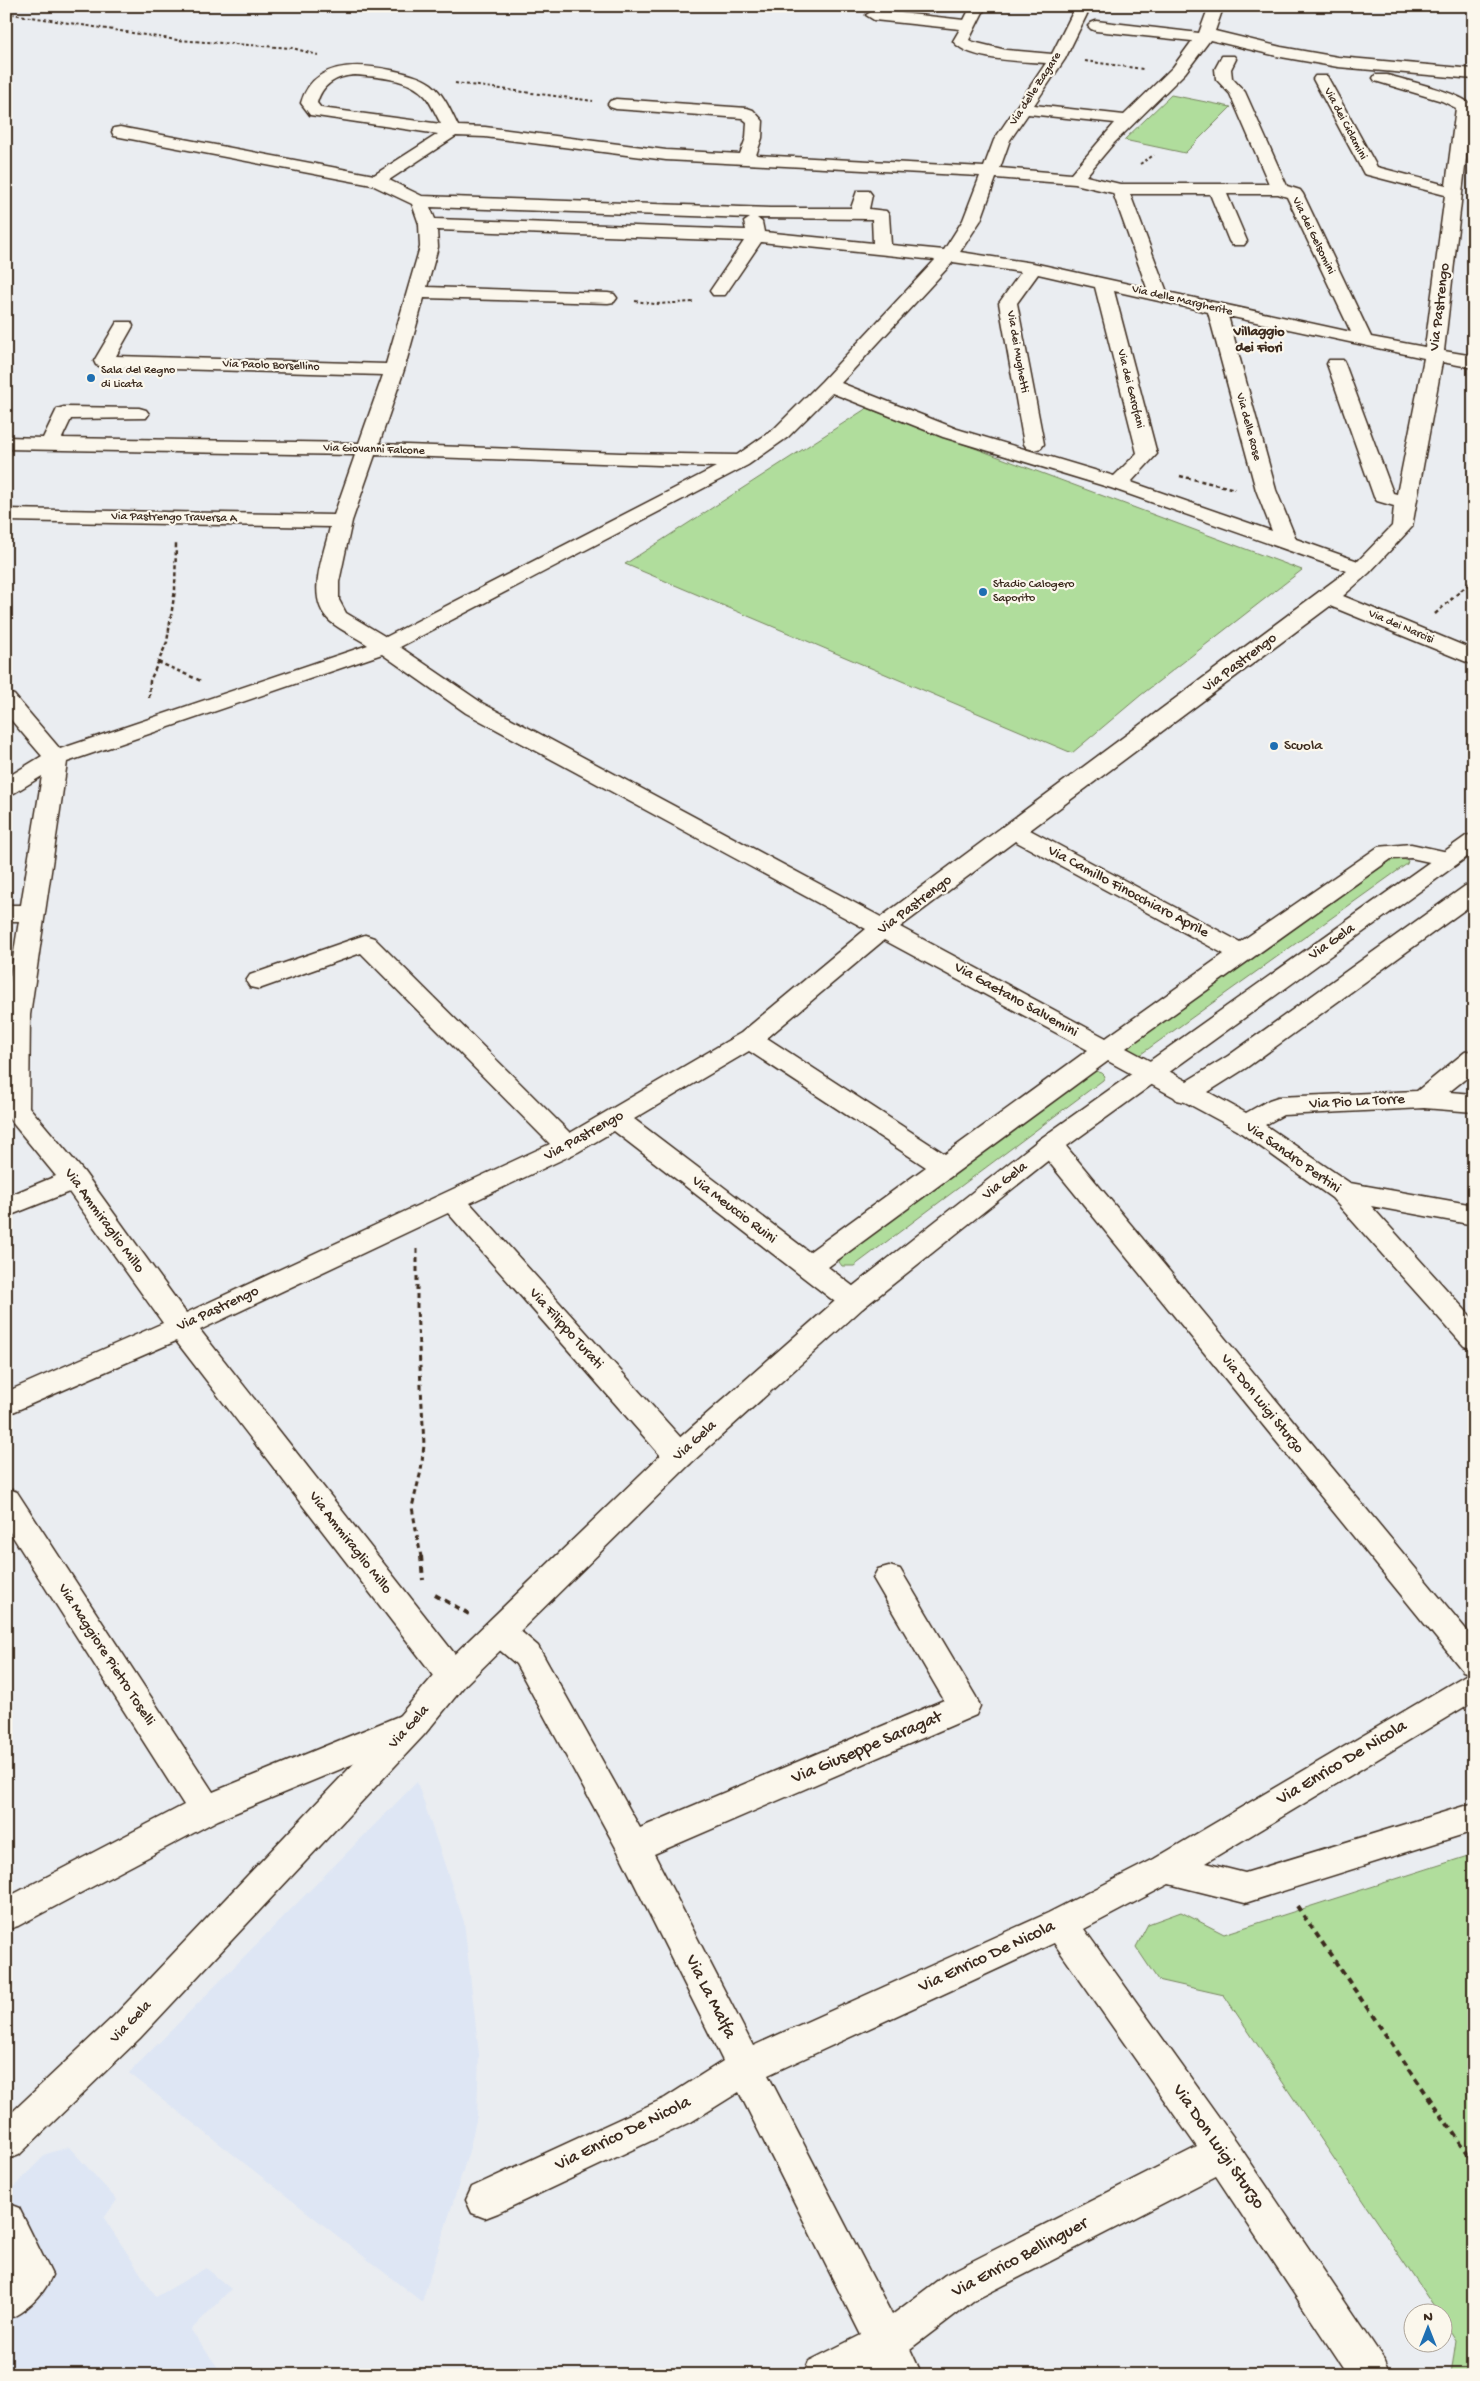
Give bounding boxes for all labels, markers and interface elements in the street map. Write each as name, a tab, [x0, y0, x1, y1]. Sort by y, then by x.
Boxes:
street label: Via delle Zagare	[1007, 49, 1065, 129]
street label: Via dei Ciclamini	[1320, 85, 1370, 163]
street label: Via dei Gelsomini	[1288, 194, 1338, 277]
street label: Via Pastrengo	[1426, 262, 1454, 353]
street label: Via delle Margherite	[1129, 282, 1235, 320]
street label: Via dei Mughetti	[1003, 309, 1031, 395]
district label: Villaggio dei Fiori	[1233, 324, 1285, 357]
street label: Via dei Garofani	[1113, 347, 1147, 430]
street label: Via Paolo Borsellino	[221, 357, 320, 375]
place label: Sala del Regno di Licata	[101, 364, 175, 392]
marker: Sala del Regno di Licata	[85, 372, 97, 384]
street label: Via delle Rose	[1232, 391, 1264, 463]
street label: Via Giovanni Falcone	[322, 441, 426, 459]
street label: Via Pastrengo Traversa A	[110, 510, 238, 526]
place label: Stadio Calogero Saporito	[993, 578, 1074, 606]
marker: Stadio Calogero Saporito	[977, 586, 989, 598]
street label: Via dei Narcisi	[1365, 607, 1436, 647]
street label: Via Pastrengo	[1199, 629, 1281, 697]
place label: Scuola	[1284, 737, 1323, 755]
marker: Scuola	[1268, 740, 1280, 752]
street label: Via Camillo Finocchiaro Aprile	[1043, 841, 1212, 942]
street label: Via Pastrengo	[874, 871, 956, 939]
street label: Via Gela	[1305, 919, 1359, 965]
street label: Via Gaetano Salvemini	[950, 958, 1081, 1042]
street label: Via Pio La Torre	[1308, 1090, 1405, 1114]
street label: Via Pastrengo	[540, 1107, 627, 1166]
street label: Via Sandro Pertini	[1241, 1118, 1344, 1198]
street label: Via Gela	[978, 1157, 1032, 1205]
street label: Via Ammiraglio Millo	[59, 1164, 148, 1277]
street label: Via Meuccio Ruini	[687, 1172, 780, 1248]
street label: Via Pastrengo	[173, 1282, 262, 1336]
street label: Via Filippo Turati	[524, 1284, 607, 1373]
street label: Via Don Luigi Sturzo	[1216, 1350, 1308, 1457]
street label: Via Gela	[669, 1416, 721, 1466]
street label: Via Ammiraglio Millo	[304, 1487, 396, 1598]
street label: Via Maggiore Pietro Toselli	[53, 1580, 159, 1729]
street label: Via Gela	[384, 1701, 434, 1753]
street label: Via Giuseppe Saragat	[788, 1706, 947, 1790]
street label: Via Enrico De Nicola	[1272, 1715, 1412, 1811]
street label: Via Enrico De Nicola	[914, 1916, 1060, 1998]
street label: Via La Malfa	[680, 1951, 740, 2043]
street label: Via Gela	[106, 1996, 156, 2048]
street label: Via Don Luigi Sturzo	[1167, 2080, 1269, 2213]
street label: Via Enrico De Nicola	[551, 2092, 695, 2176]
street label: Via Enrico Bellinguer	[947, 2212, 1093, 2303]
north arrow	[1402, 2304, 1452, 2354]
text: N	[1423, 2309, 1433, 2326]

